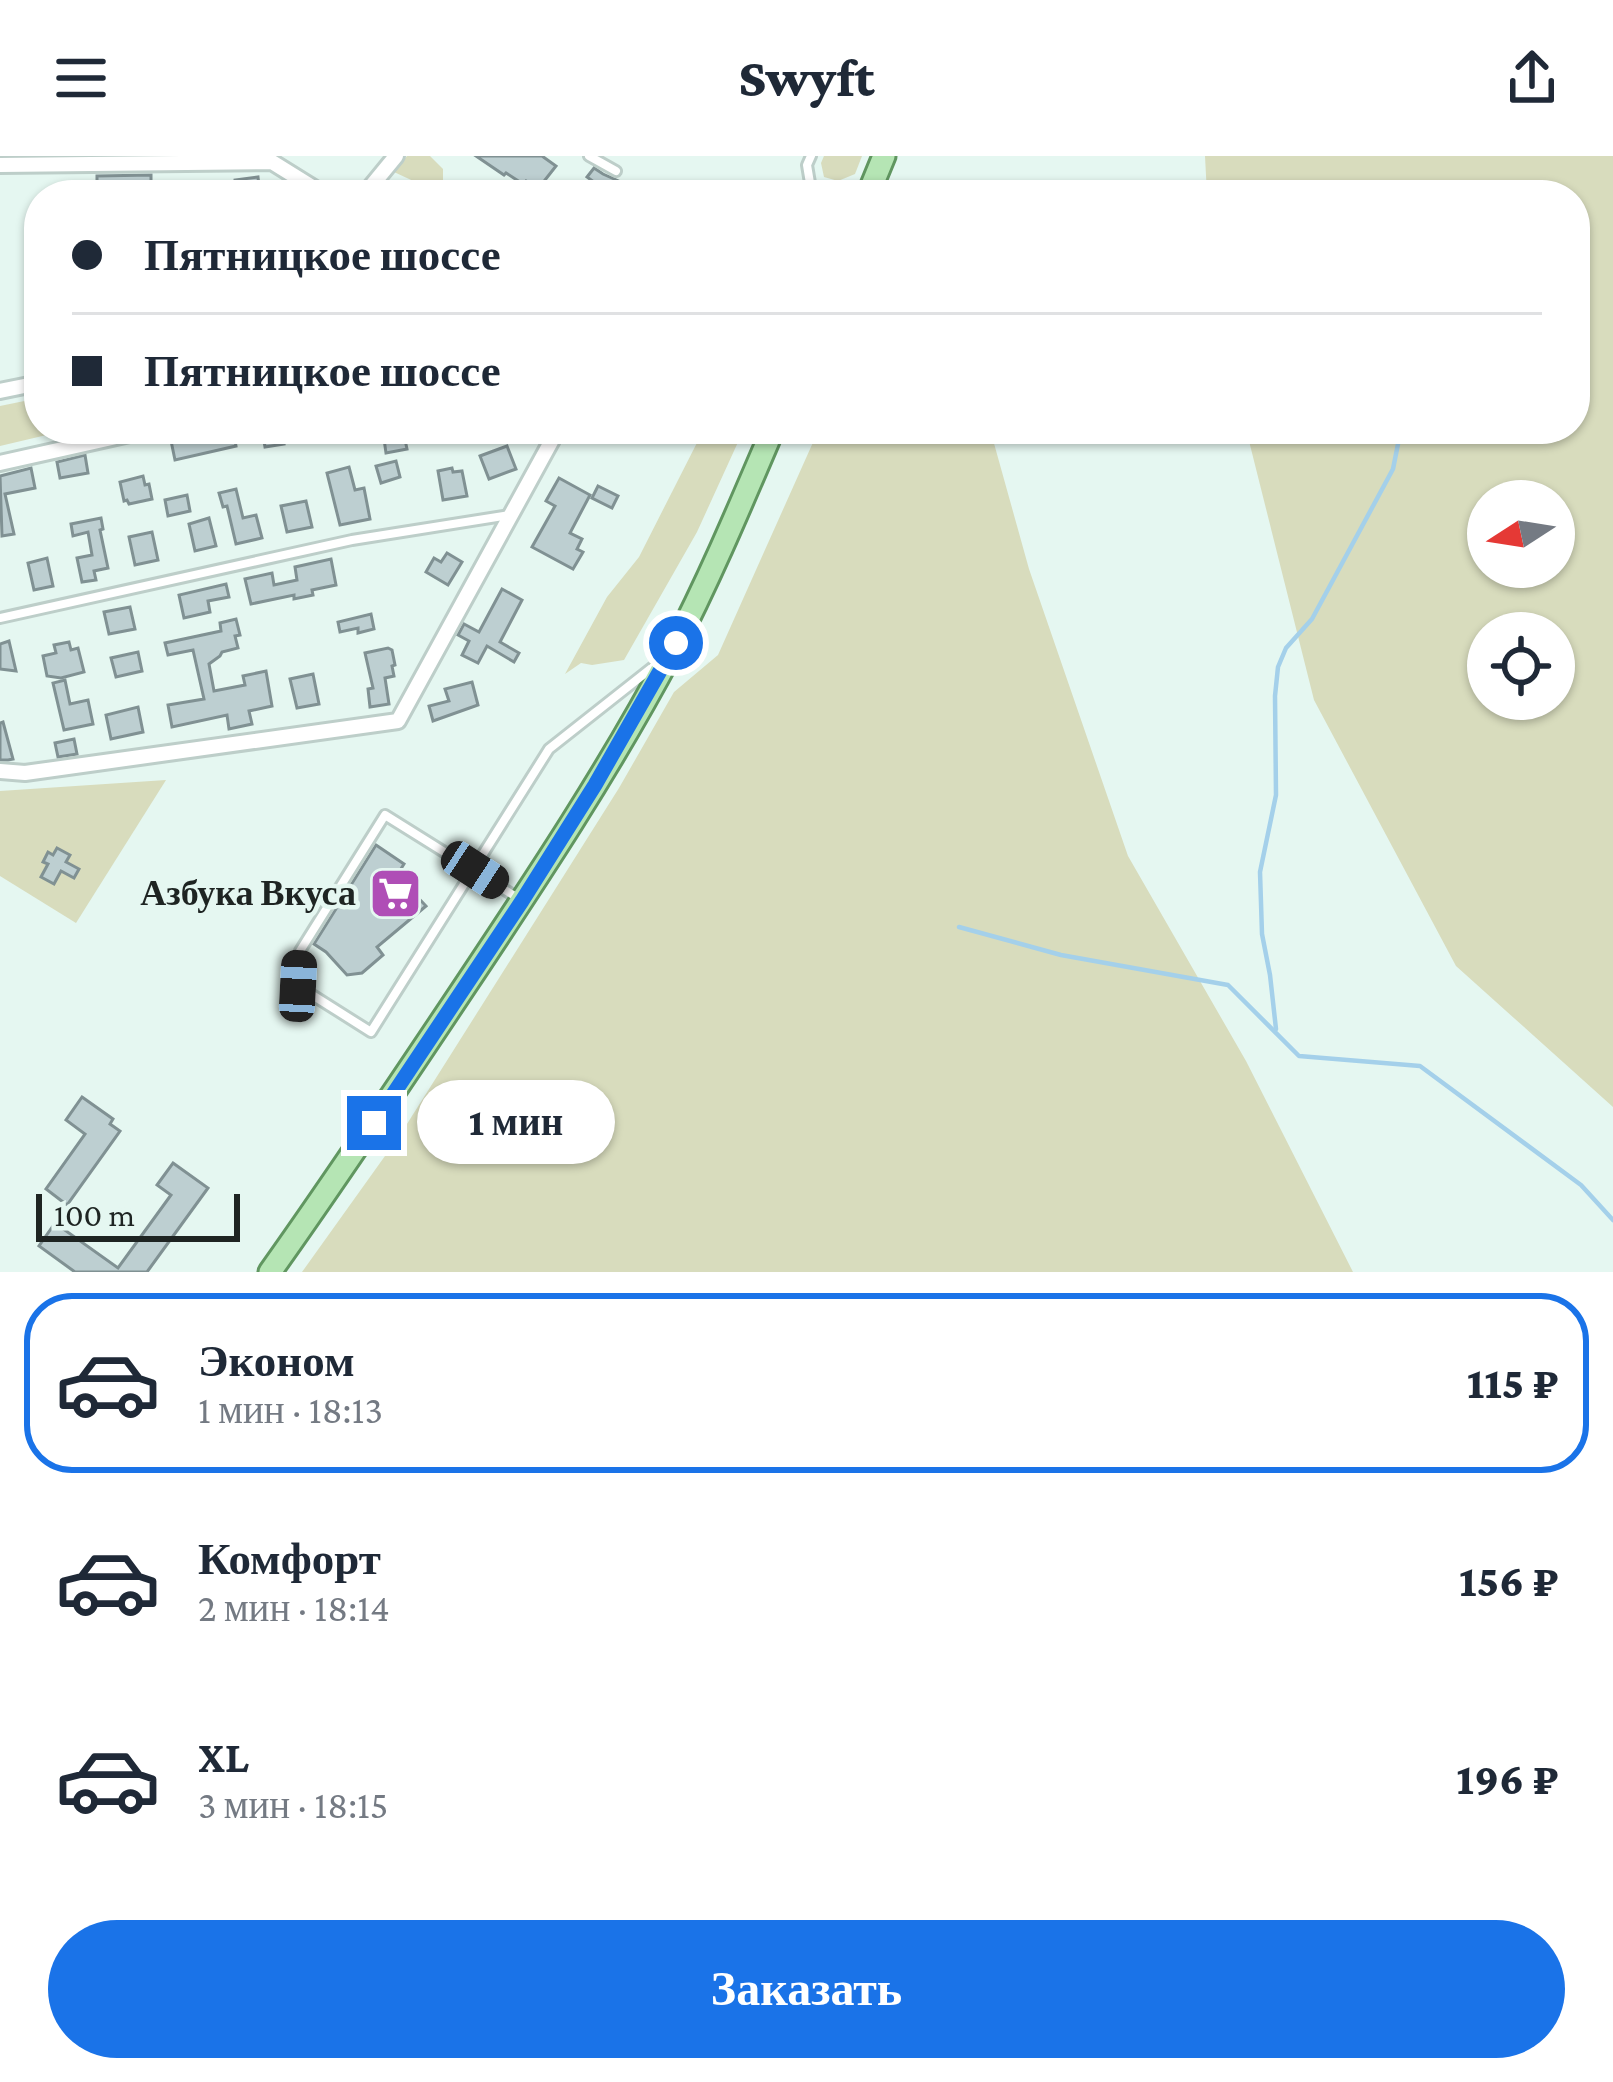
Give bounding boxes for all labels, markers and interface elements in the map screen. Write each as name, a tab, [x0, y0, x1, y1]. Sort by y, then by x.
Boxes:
icon: menu	[48, 45, 114, 111]
icon: share	[1499, 45, 1565, 111]
text: Swyft	[738, 48, 875, 108]
text: Пятницкое шоссе	[144, 230, 501, 280]
text: Пятницкое шоссе	[144, 346, 501, 396]
north arrow	[1467, 480, 1575, 588]
map controls	[1467, 480, 1575, 720]
button: locate	[1467, 612, 1575, 720]
route start	[649, 616, 703, 670]
car	[435, 835, 515, 905]
supermarket icon: Азбука Вкуса	[367, 865, 423, 921]
place label: Азбука Вкуса	[140, 873, 356, 913]
car	[278, 949, 318, 1023]
callout: 1 мин	[416, 1081, 614, 1165]
route end	[347, 1096, 401, 1150]
text: 1 мин	[469, 1100, 563, 1143]
scale bar	[36, 1188, 240, 1241]
text: 100 m	[54, 1196, 135, 1233]
icon: car	[54, 1329, 162, 1437]
text: Эконом	[198, 1336, 355, 1386]
text: 115 ₽	[1467, 1358, 1559, 1408]
text: 1 мин · 18:13	[198, 1388, 383, 1431]
icon: car	[54, 1527, 162, 1635]
text: Комфорт	[198, 1534, 381, 1584]
text: 156 ₽	[1459, 1556, 1559, 1606]
text: 2 мин · 18:14	[198, 1586, 390, 1629]
icon: car	[54, 1725, 162, 1833]
text: XL	[198, 1732, 249, 1782]
text: 196 ₽	[1456, 1754, 1559, 1804]
text: 3 мин · 18:15	[198, 1783, 388, 1826]
button: Заказать	[48, 1920, 1565, 2058]

